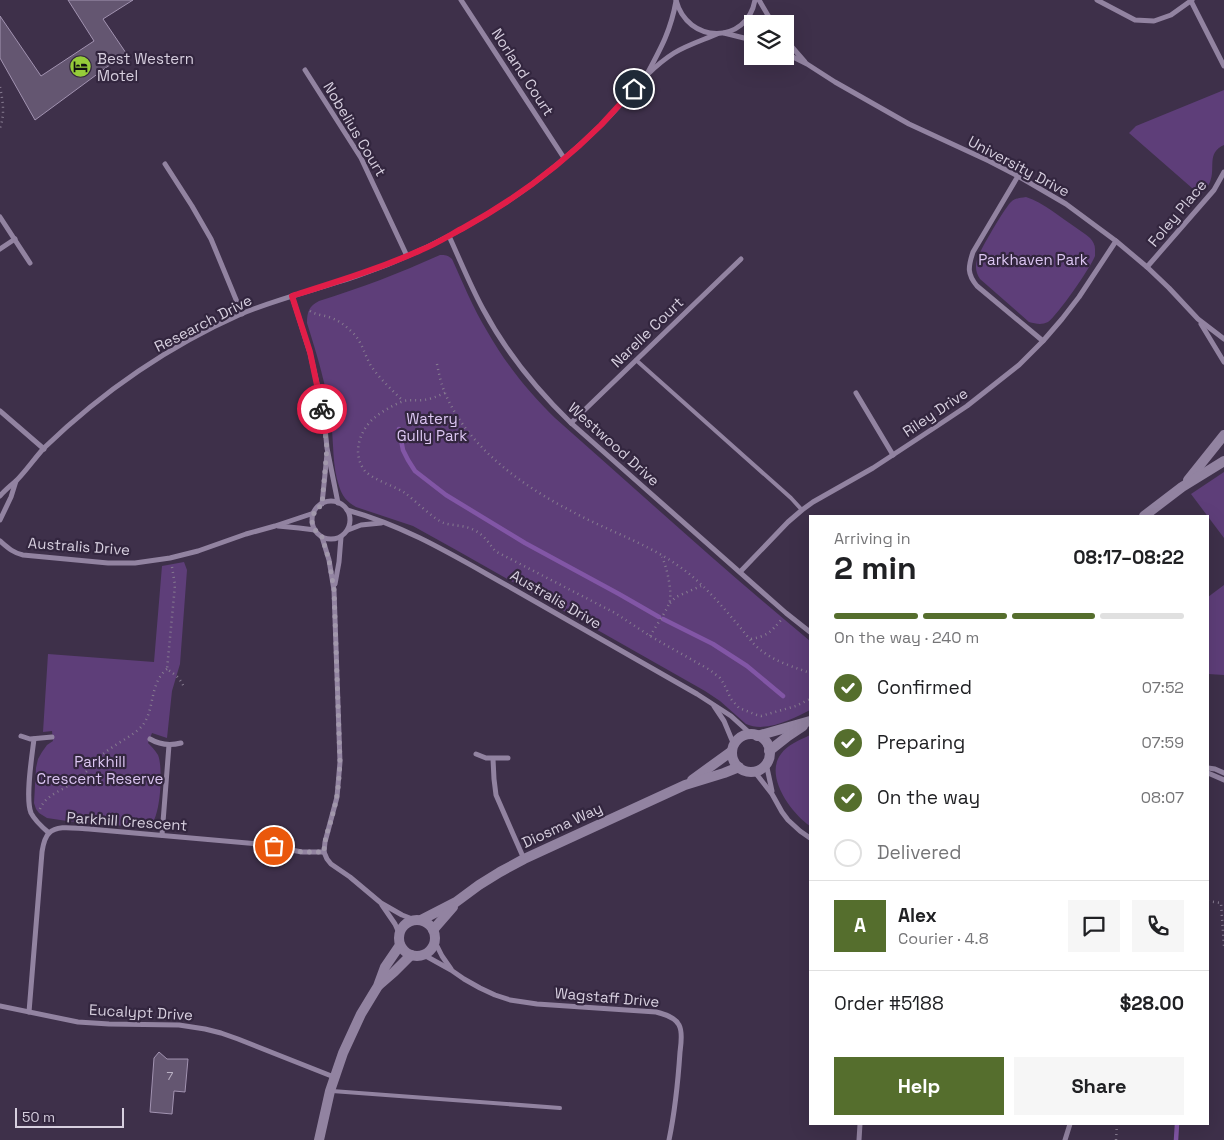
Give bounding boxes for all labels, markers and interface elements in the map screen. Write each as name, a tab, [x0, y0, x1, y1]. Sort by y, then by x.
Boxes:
map controls	[744, 15, 794, 65]
button: layers	[744, 15, 794, 65]
street label: Norland Court	[488, 25, 558, 119]
place label: Best Western Motel	[97, 49, 194, 85]
hotel icon: Best Western Motel	[69, 55, 93, 79]
pin	[613, 68, 655, 110]
icon: home	[620, 75, 648, 103]
street label: Nobelius Court	[319, 78, 391, 180]
street label: University Drive	[965, 131, 1073, 201]
street label: Foley Place	[1143, 175, 1211, 250]
park label: Parkhaven Park	[978, 250, 1088, 269]
street label: Research Drive	[151, 290, 255, 356]
street label: Narelle Court	[607, 293, 687, 371]
street label: Riley Drive	[899, 383, 971, 441]
courier	[297, 384, 347, 434]
icon: bike	[308, 395, 336, 423]
street label: Westwood Drive	[564, 398, 664, 490]
park label: Watery Gully Park	[397, 409, 467, 445]
text: Arriving in	[834, 528, 911, 549]
street label: Australis Drive	[27, 533, 131, 559]
text: 08:17–08:22	[1073, 545, 1184, 570]
text: 2 min	[834, 548, 917, 588]
street label: Australis Drive	[507, 565, 605, 633]
text: On the way · 240 m	[834, 627, 979, 648]
icon: check	[834, 674, 862, 702]
text: Confirmed	[877, 675, 972, 700]
text: 07:52	[1142, 677, 1184, 698]
icon: check	[834, 729, 862, 757]
text: Preparing	[877, 730, 965, 755]
text: 07:59	[1142, 732, 1184, 753]
park label: Parkhill Crescent Reserve	[37, 752, 164, 788]
icon: check	[834, 784, 862, 812]
text: On the way	[877, 785, 980, 810]
text: 08:07	[1141, 787, 1184, 808]
street label: Diosma Way	[519, 798, 605, 852]
street label: Parkhill Crescent	[66, 807, 188, 835]
pin	[253, 825, 295, 867]
icon: bag	[260, 832, 288, 860]
text: Delivered	[877, 840, 962, 865]
button: chat	[1068, 900, 1120, 952]
button: phone	[1132, 900, 1184, 952]
text: Alex	[898, 903, 937, 928]
text: A	[854, 913, 866, 938]
text: Courier · 4.8	[898, 928, 989, 949]
street label: Wagstaff Drive	[554, 983, 660, 1011]
text: Order #5188	[834, 991, 944, 1016]
text: $28.00	[1120, 991, 1184, 1016]
street label: Eucalypt Drive	[89, 1000, 194, 1024]
button: Help	[834, 1057, 1004, 1115]
button: Share	[1014, 1057, 1184, 1115]
house number: 7	[167, 1068, 174, 1084]
scale bar	[15, 1105, 124, 1128]
text: 50 m	[22, 1108, 55, 1126]

